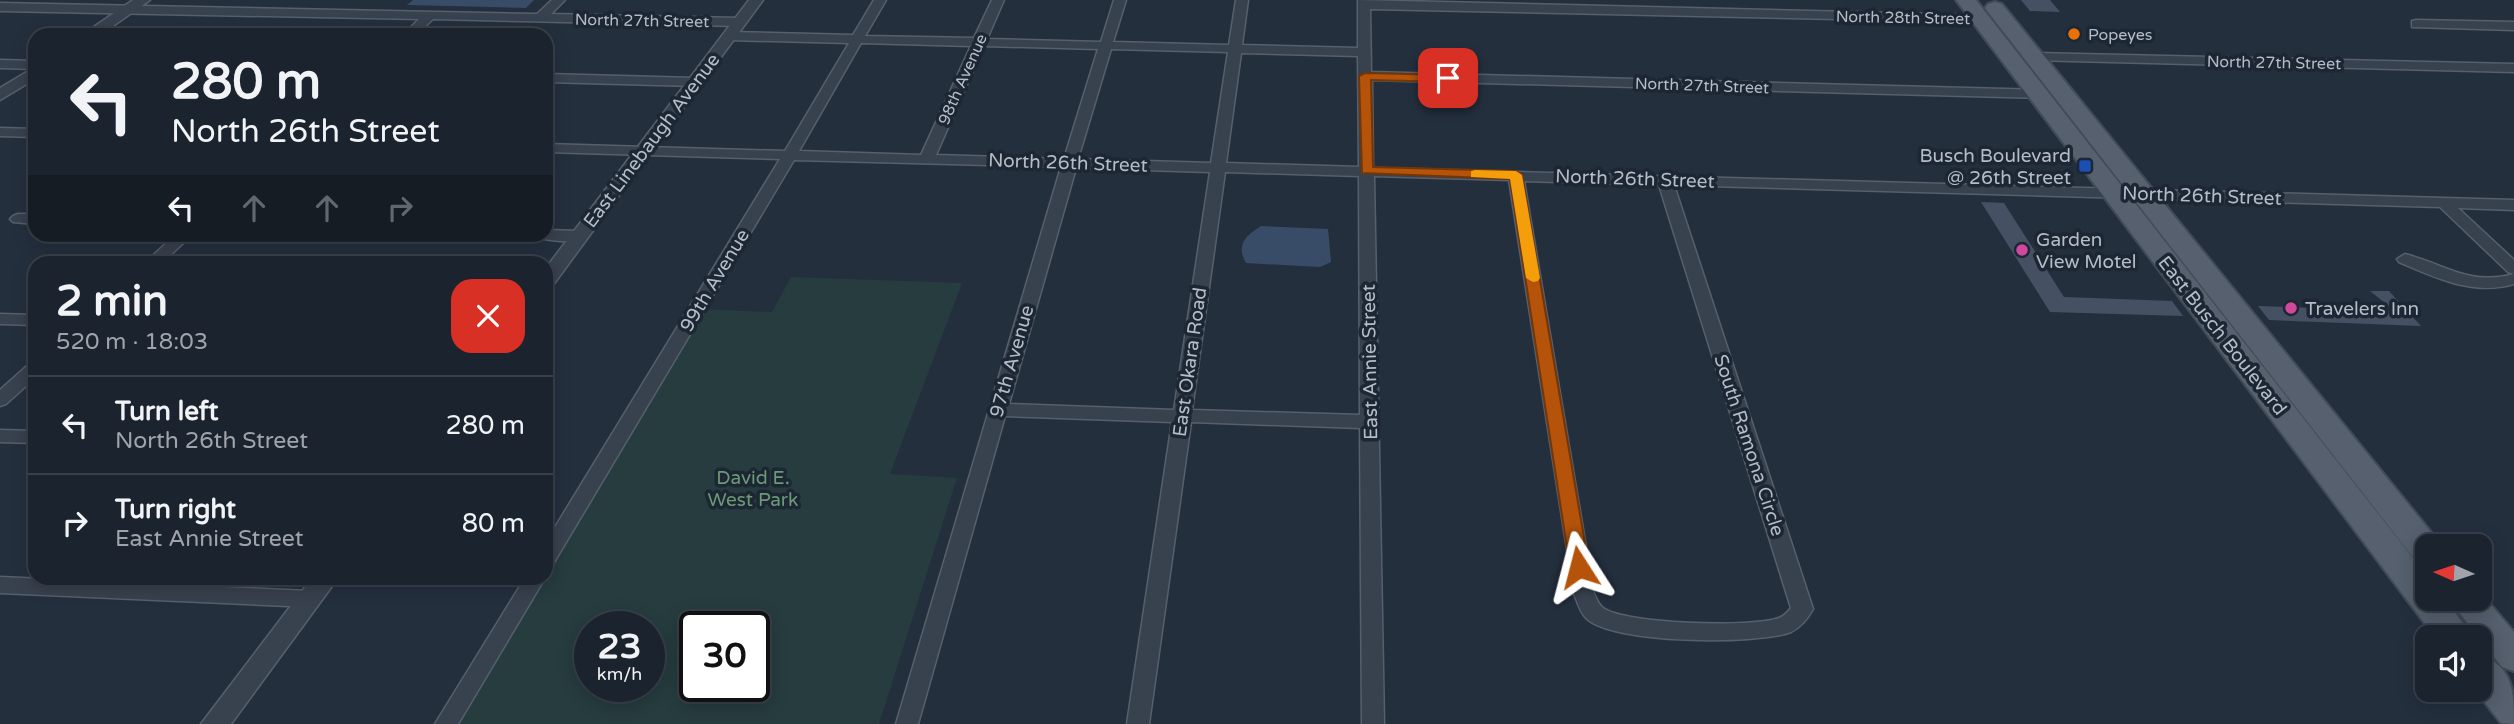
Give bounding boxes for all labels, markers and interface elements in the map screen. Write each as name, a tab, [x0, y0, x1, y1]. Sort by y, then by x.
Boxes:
street label: North 28th Street	[1836, 7, 1970, 29]
street label: North 27th Street	[575, 10, 709, 32]
place label: Popeyes	[2088, 25, 2153, 45]
marker: Popeyes	[2066, 26, 2082, 42]
street label: 98th Avenue	[934, 31, 992, 128]
pin	[1418, 48, 1478, 108]
street label: East Linebaugh Avenue	[579, 49, 725, 232]
street label: North 27th Street	[2207, 52, 2341, 74]
text: 280 m	[171, 53, 321, 112]
icon: left	[56, 56, 147, 147]
icon: arrive	[1429, 59, 1467, 97]
street label: North 27th Street	[1634, 74, 1769, 98]
text: North 26th Street	[171, 113, 440, 151]
place label: Busch Boulevard @ 26th Street	[1919, 145, 2071, 189]
street label: North 26th Street	[988, 149, 1148, 177]
marker: Busch Boulevard @ 26th Street	[2077, 158, 2093, 174]
street label: North 26th Street	[1555, 165, 1715, 193]
street label: North 26th Street	[2122, 182, 2282, 210]
icon: left	[162, 189, 200, 227]
icon: ahead	[235, 189, 273, 227]
icon: ahead	[308, 189, 346, 227]
icon: right	[381, 189, 419, 227]
street label: 99th Avenue	[676, 225, 754, 336]
place label: Garden View Motel	[2036, 229, 2137, 273]
marker: Garden View Motel	[2014, 242, 2030, 258]
street label: East Busch Boulevard	[2153, 252, 2291, 419]
text: 2 min	[56, 276, 168, 327]
button: close	[451, 279, 525, 353]
street label: East Annie Street	[1358, 284, 1382, 440]
street label: East Okara Road	[1169, 286, 1211, 438]
place label: Travelers Inn	[2305, 298, 2419, 320]
marker: Travelers Inn	[2283, 300, 2299, 316]
street label: 97th Avenue	[985, 303, 1038, 420]
text: 520 m · 18:03	[56, 328, 208, 356]
street label: South Ramona Circle	[1709, 352, 1789, 539]
text: Turn left	[115, 396, 218, 427]
icon: left	[56, 406, 94, 444]
text: 280 m	[445, 410, 525, 441]
text: North 26th Street	[115, 427, 308, 455]
park label: David E. West Park	[708, 467, 798, 511]
text: Turn right	[115, 494, 236, 525]
icon: right	[56, 504, 94, 542]
text: 80 m	[462, 508, 525, 539]
text: East Annie Street	[115, 525, 304, 553]
position arrow	[1542, 530, 1616, 604]
north arrow	[2415, 534, 2492, 611]
map controls	[2415, 534, 2492, 702]
speed limit sign: 30	[679, 611, 770, 702]
button: sound	[2415, 625, 2492, 702]
text: 23	[598, 626, 641, 668]
text: km/h	[597, 663, 642, 685]

